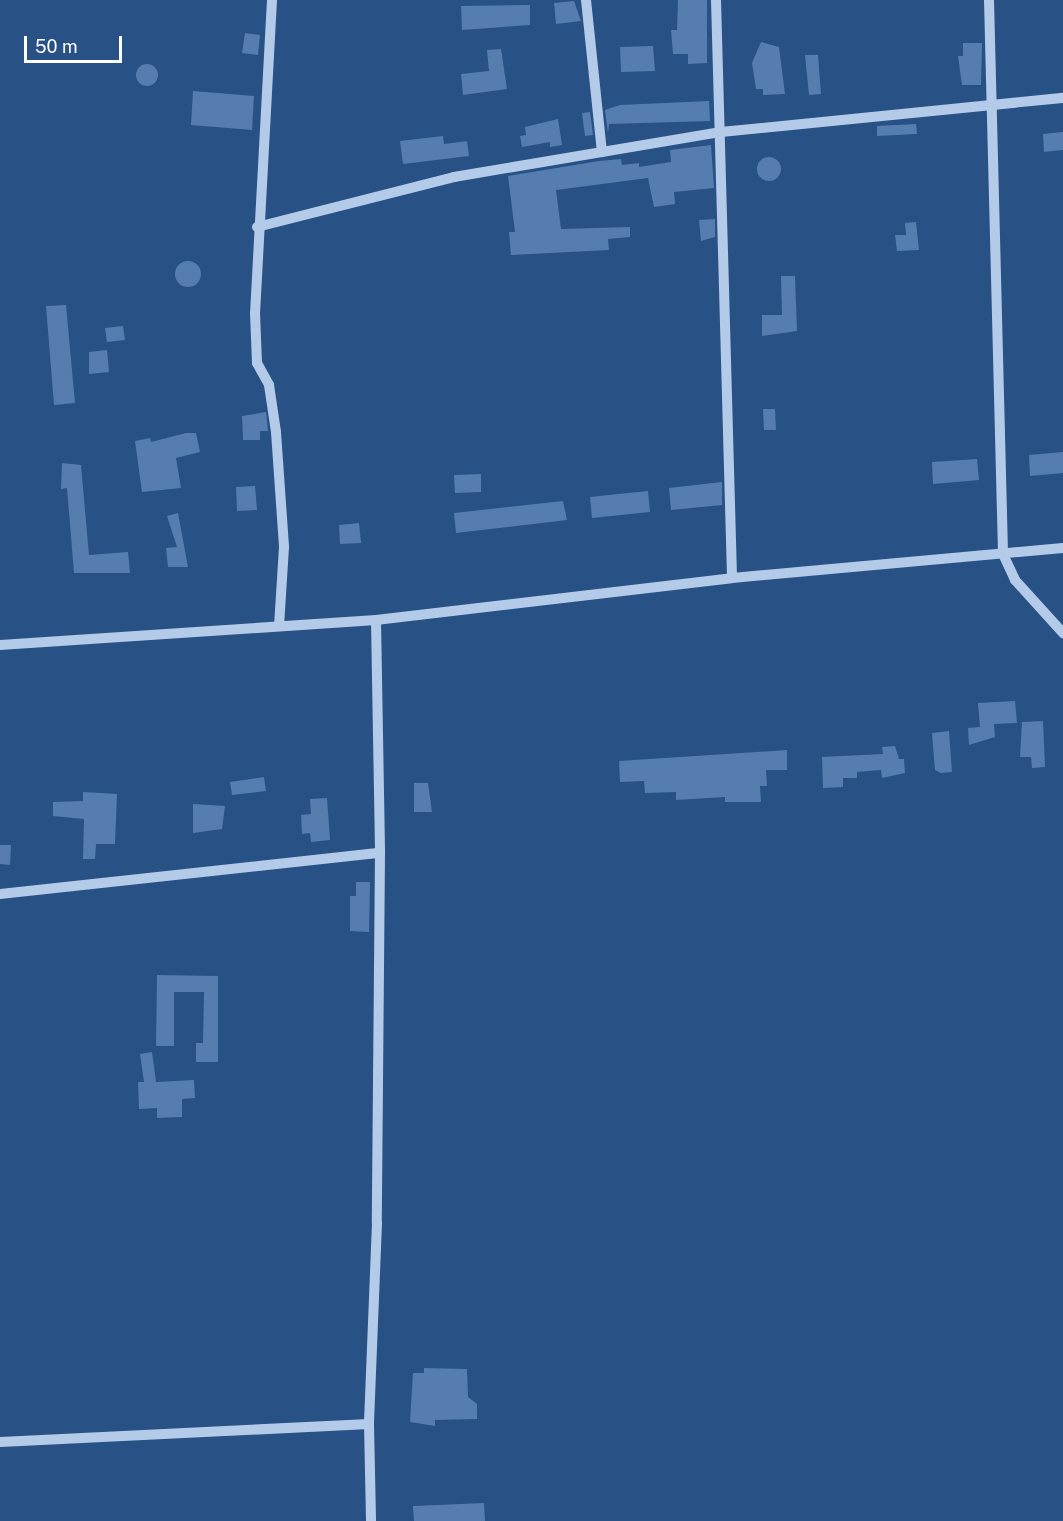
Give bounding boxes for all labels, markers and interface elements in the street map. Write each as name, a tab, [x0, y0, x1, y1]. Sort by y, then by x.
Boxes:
scale bar	[27, 24, 124, 62]
text: 50 m	[35, 36, 78, 57]

